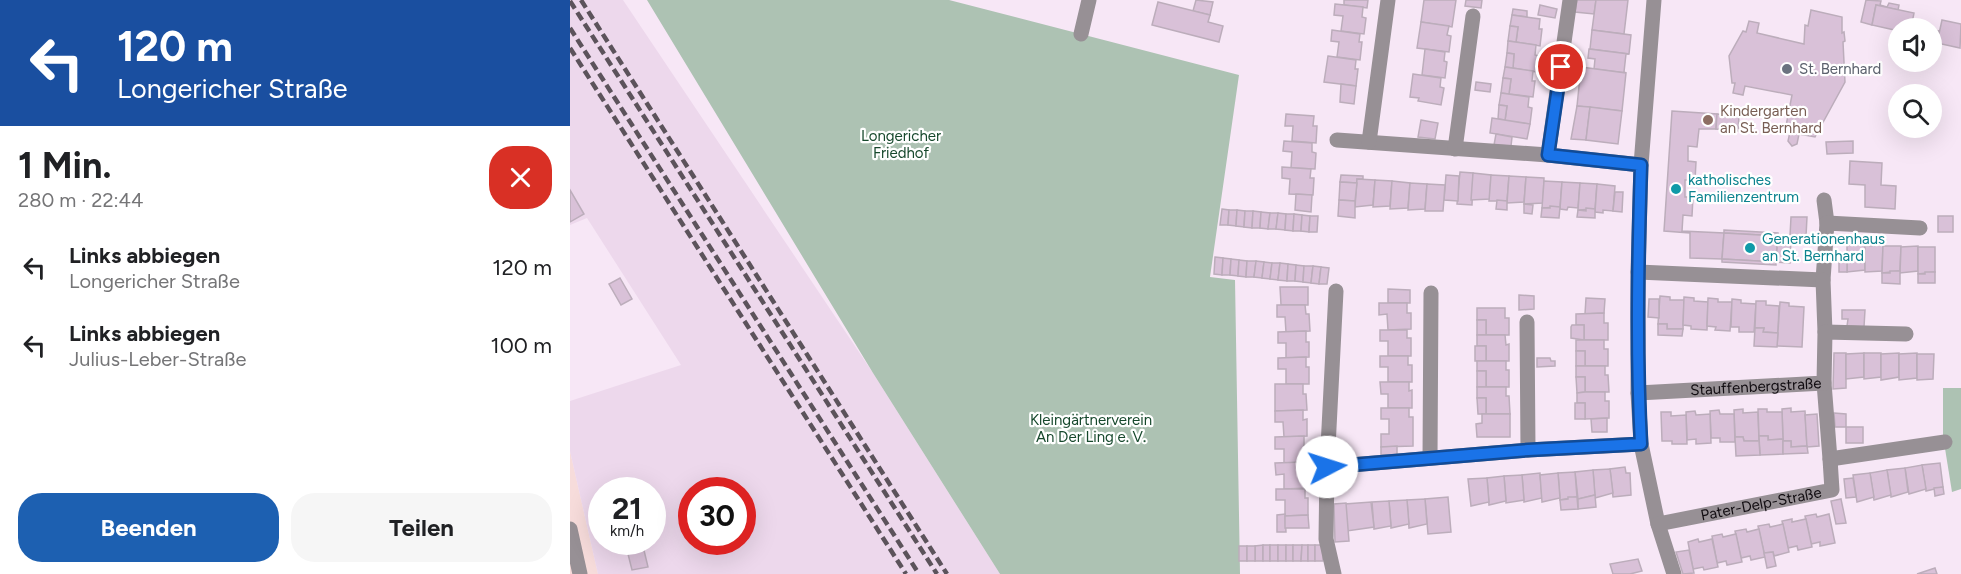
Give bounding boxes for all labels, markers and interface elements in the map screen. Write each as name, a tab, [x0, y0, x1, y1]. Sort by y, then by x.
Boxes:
map controls	[1888, 18, 1942, 138]
button: sound	[1888, 18, 1942, 72]
text: 120 m	[117, 21, 233, 72]
icon: left	[18, 24, 96, 102]
pin	[1535, 41, 1586, 92]
icon: arrive	[1544, 50, 1577, 83]
place label: St. Bernhard	[1799, 60, 1881, 78]
marker: St. Bernhard	[1780, 62, 1794, 76]
text: Longericher Straße	[117, 72, 348, 105]
button: search	[1888, 84, 1942, 138]
place label: Kindergarten an St. Bernhard	[1720, 102, 1822, 137]
marker: Kindergarten an St. Bernhard	[1701, 113, 1715, 127]
park label: Longericher Friedhof	[861, 127, 941, 162]
text: 1 Min.	[18, 144, 111, 187]
button: close	[489, 146, 552, 209]
place label: katholisches Familienzentrum	[1688, 171, 1799, 206]
marker: katholisches Familienzentrum	[1669, 182, 1683, 196]
text: 280 m · 22:44	[18, 188, 143, 212]
place label: Generationenhaus an St. Bernhard	[1762, 230, 1885, 265]
marker: Generationenhaus an St. Bernhard	[1743, 241, 1757, 255]
text: Links abbiegen	[69, 242, 220, 269]
icon: left	[18, 251, 51, 284]
text: 120 m	[492, 254, 552, 281]
text: Longericher Straße	[69, 269, 240, 293]
text: Links abbiegen	[69, 320, 220, 347]
icon: left	[18, 329, 51, 362]
text: 100 m	[491, 332, 552, 359]
text: Julius-Leber-Straße	[69, 347, 246, 371]
street label: Stauffenbergstraße	[1690, 374, 1822, 399]
park label: Kleingärtnerverein An Der Ling e. V.	[1030, 411, 1152, 446]
position arrow	[1295, 435, 1359, 499]
speed limit sign: 30	[678, 477, 756, 555]
street label: Pater-Delp-Straße	[1699, 483, 1823, 524]
text: 21	[612, 490, 642, 527]
button: Beenden	[18, 493, 279, 562]
button: Teilen	[291, 493, 552, 562]
text: km/h	[610, 522, 644, 540]

